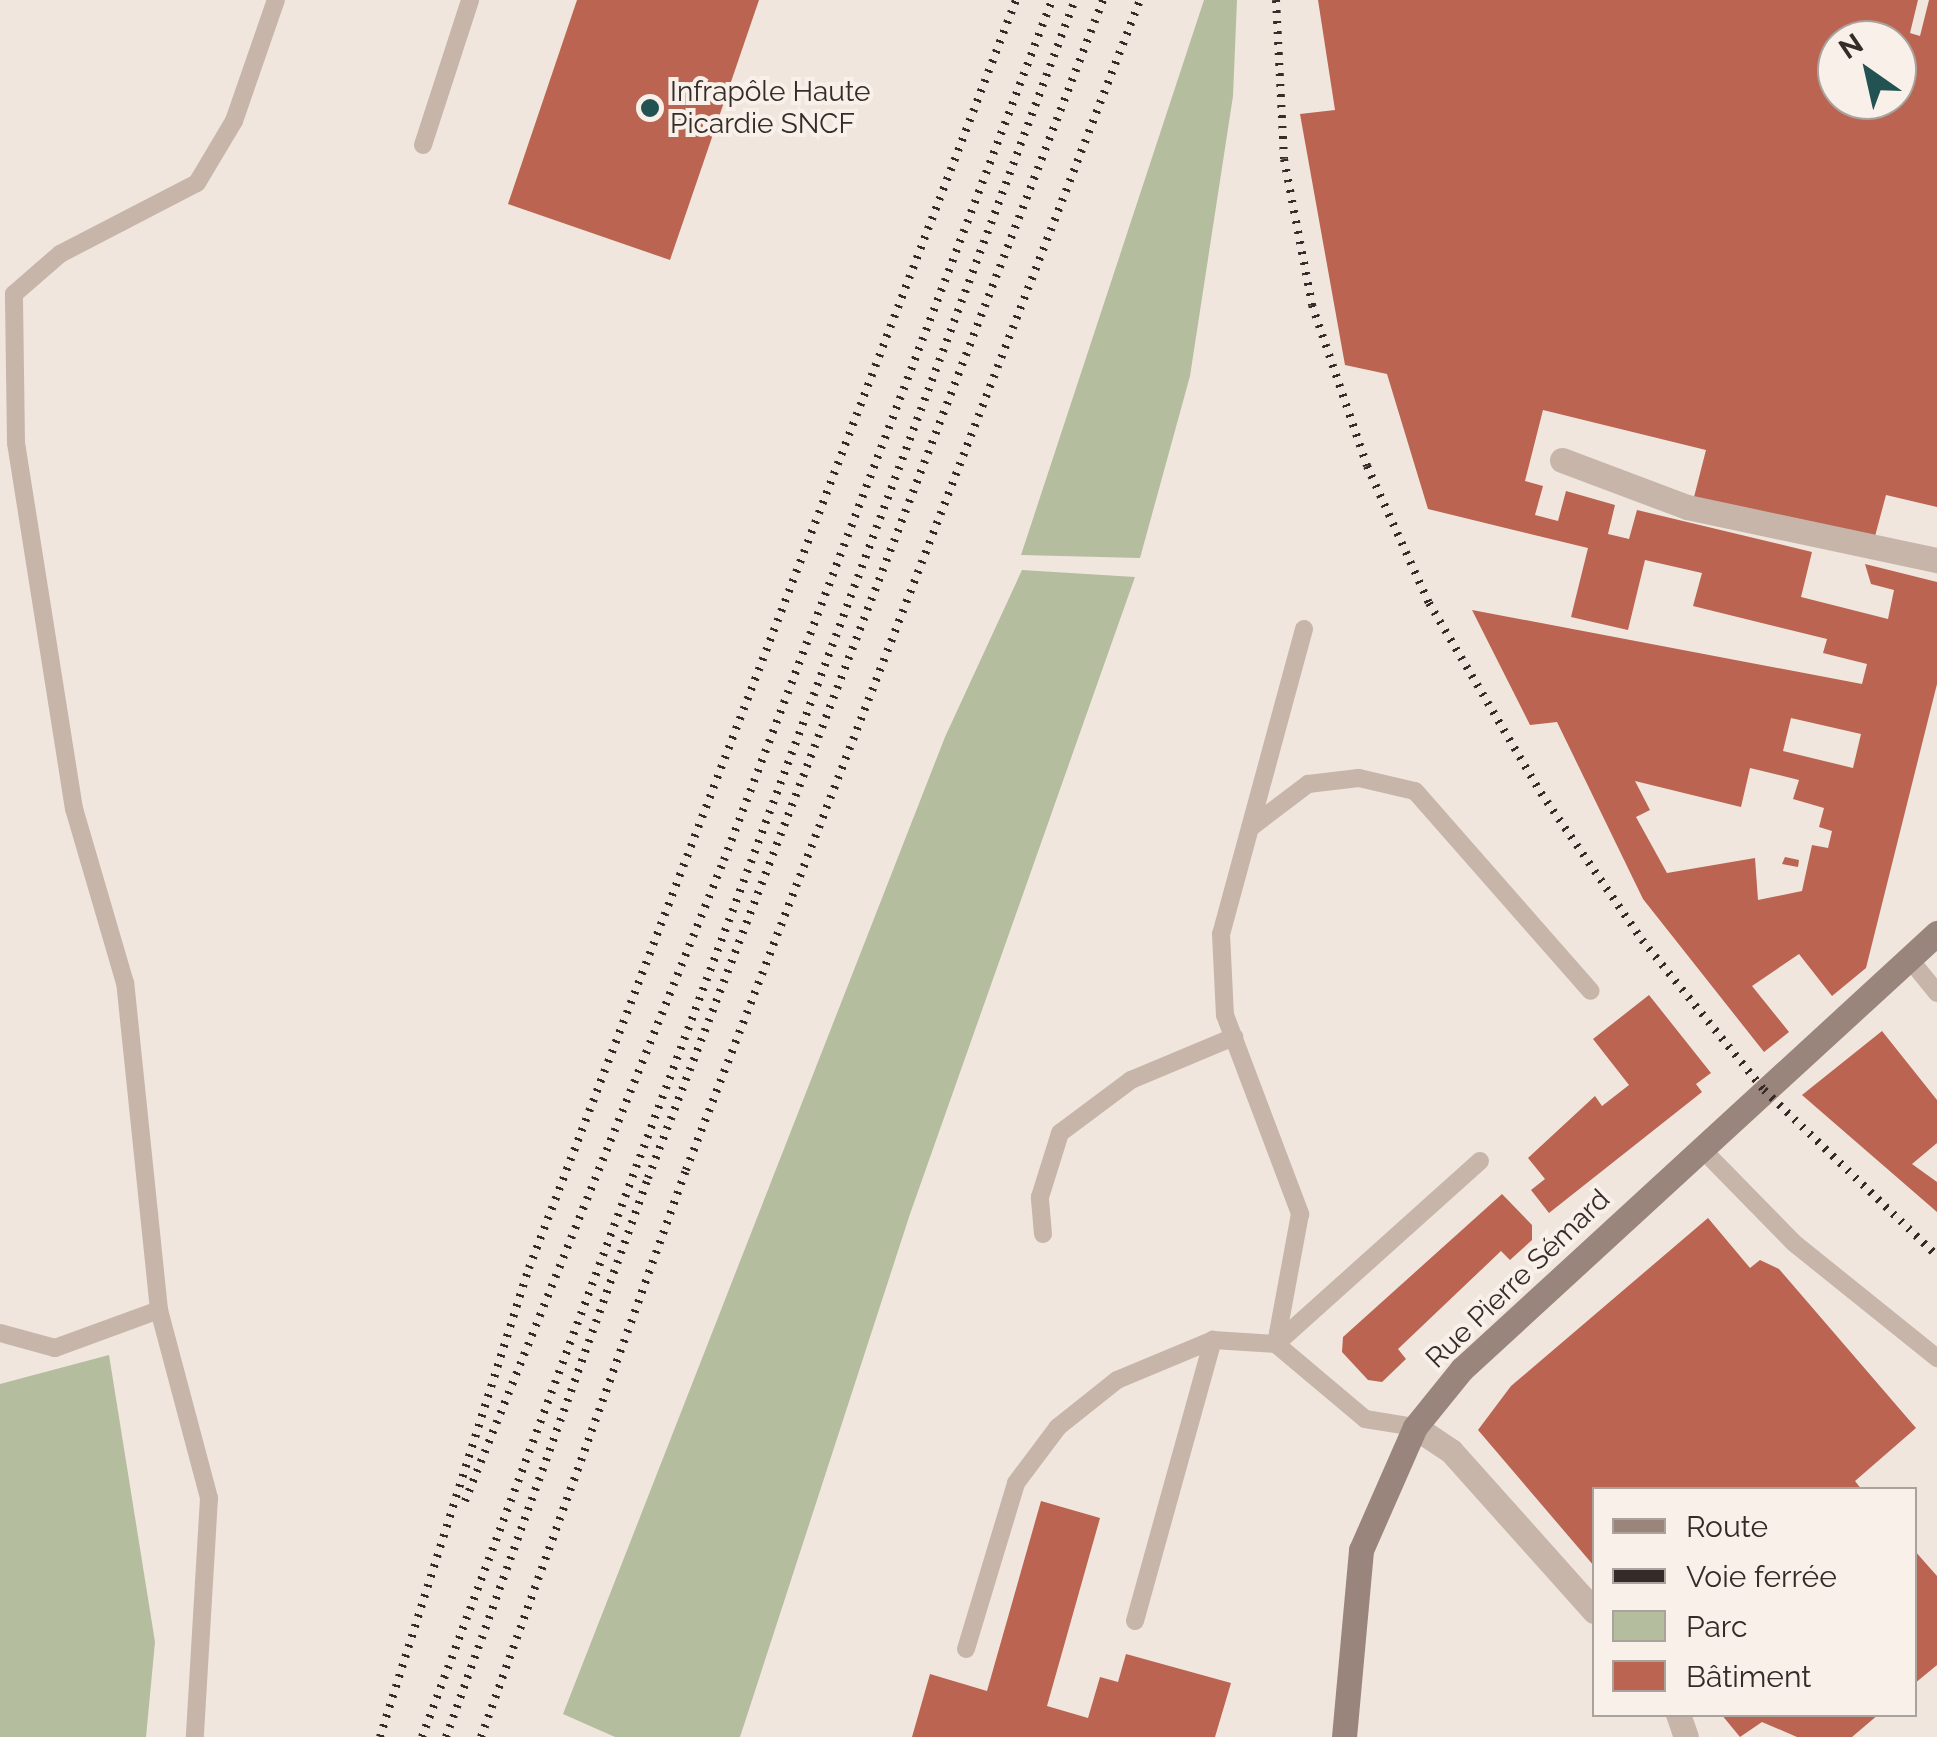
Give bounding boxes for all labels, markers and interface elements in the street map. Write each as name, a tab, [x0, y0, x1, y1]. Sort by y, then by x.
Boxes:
north arrow	[1817, 20, 1917, 120]
text: N	[1833, 27, 1869, 66]
place label: Infrapôle Haute Picardie SNCF	[670, 75, 871, 141]
marker: Infrapôle Haute Picardie SNCF	[639, 97, 661, 119]
street label: Rue Pierre Sémard	[1419, 1183, 1617, 1375]
legend	[1592, 1487, 1917, 1717]
text: Route	[1686, 1509, 1768, 1544]
text: Voie ferrée	[1686, 1559, 1837, 1594]
text: Parc	[1686, 1609, 1747, 1644]
text: Bâtiment	[1686, 1659, 1811, 1694]

